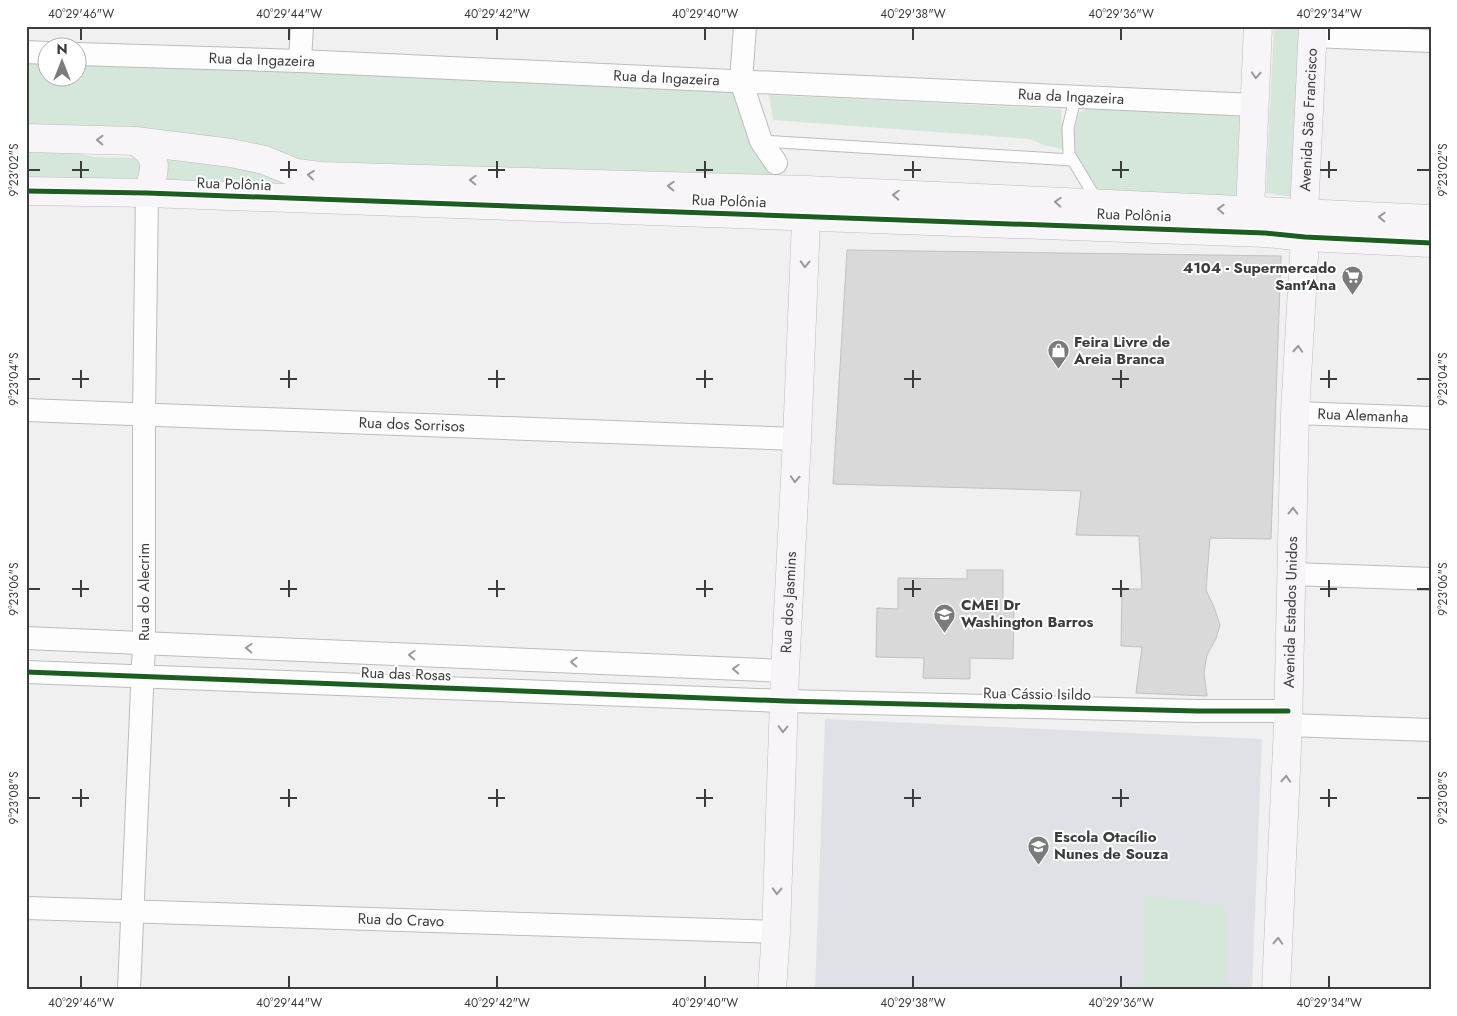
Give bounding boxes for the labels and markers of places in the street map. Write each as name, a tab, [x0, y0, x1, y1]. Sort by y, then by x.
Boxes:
place label: 4104 - Supermercado Sant'Ana	[1183, 257, 1336, 296]
supermarket icon: 4104 - Supermercado Sant'Ana	[1340, 265, 1364, 296]
place label: Feira Livre de Areia Branca	[1073, 331, 1171, 370]
shop icon: Feira Livre de Areia Branca	[1046, 339, 1070, 370]
place label: CMEI Dr Washington Barros	[961, 594, 1094, 633]
school or university icon: CMEI Dr Washington Barros	[933, 602, 957, 633]
place label: Escola Otacílio Nunes de Souza	[1054, 826, 1168, 865]
school or university icon: Escola Otacílio Nunes de Souza	[1026, 834, 1050, 865]

